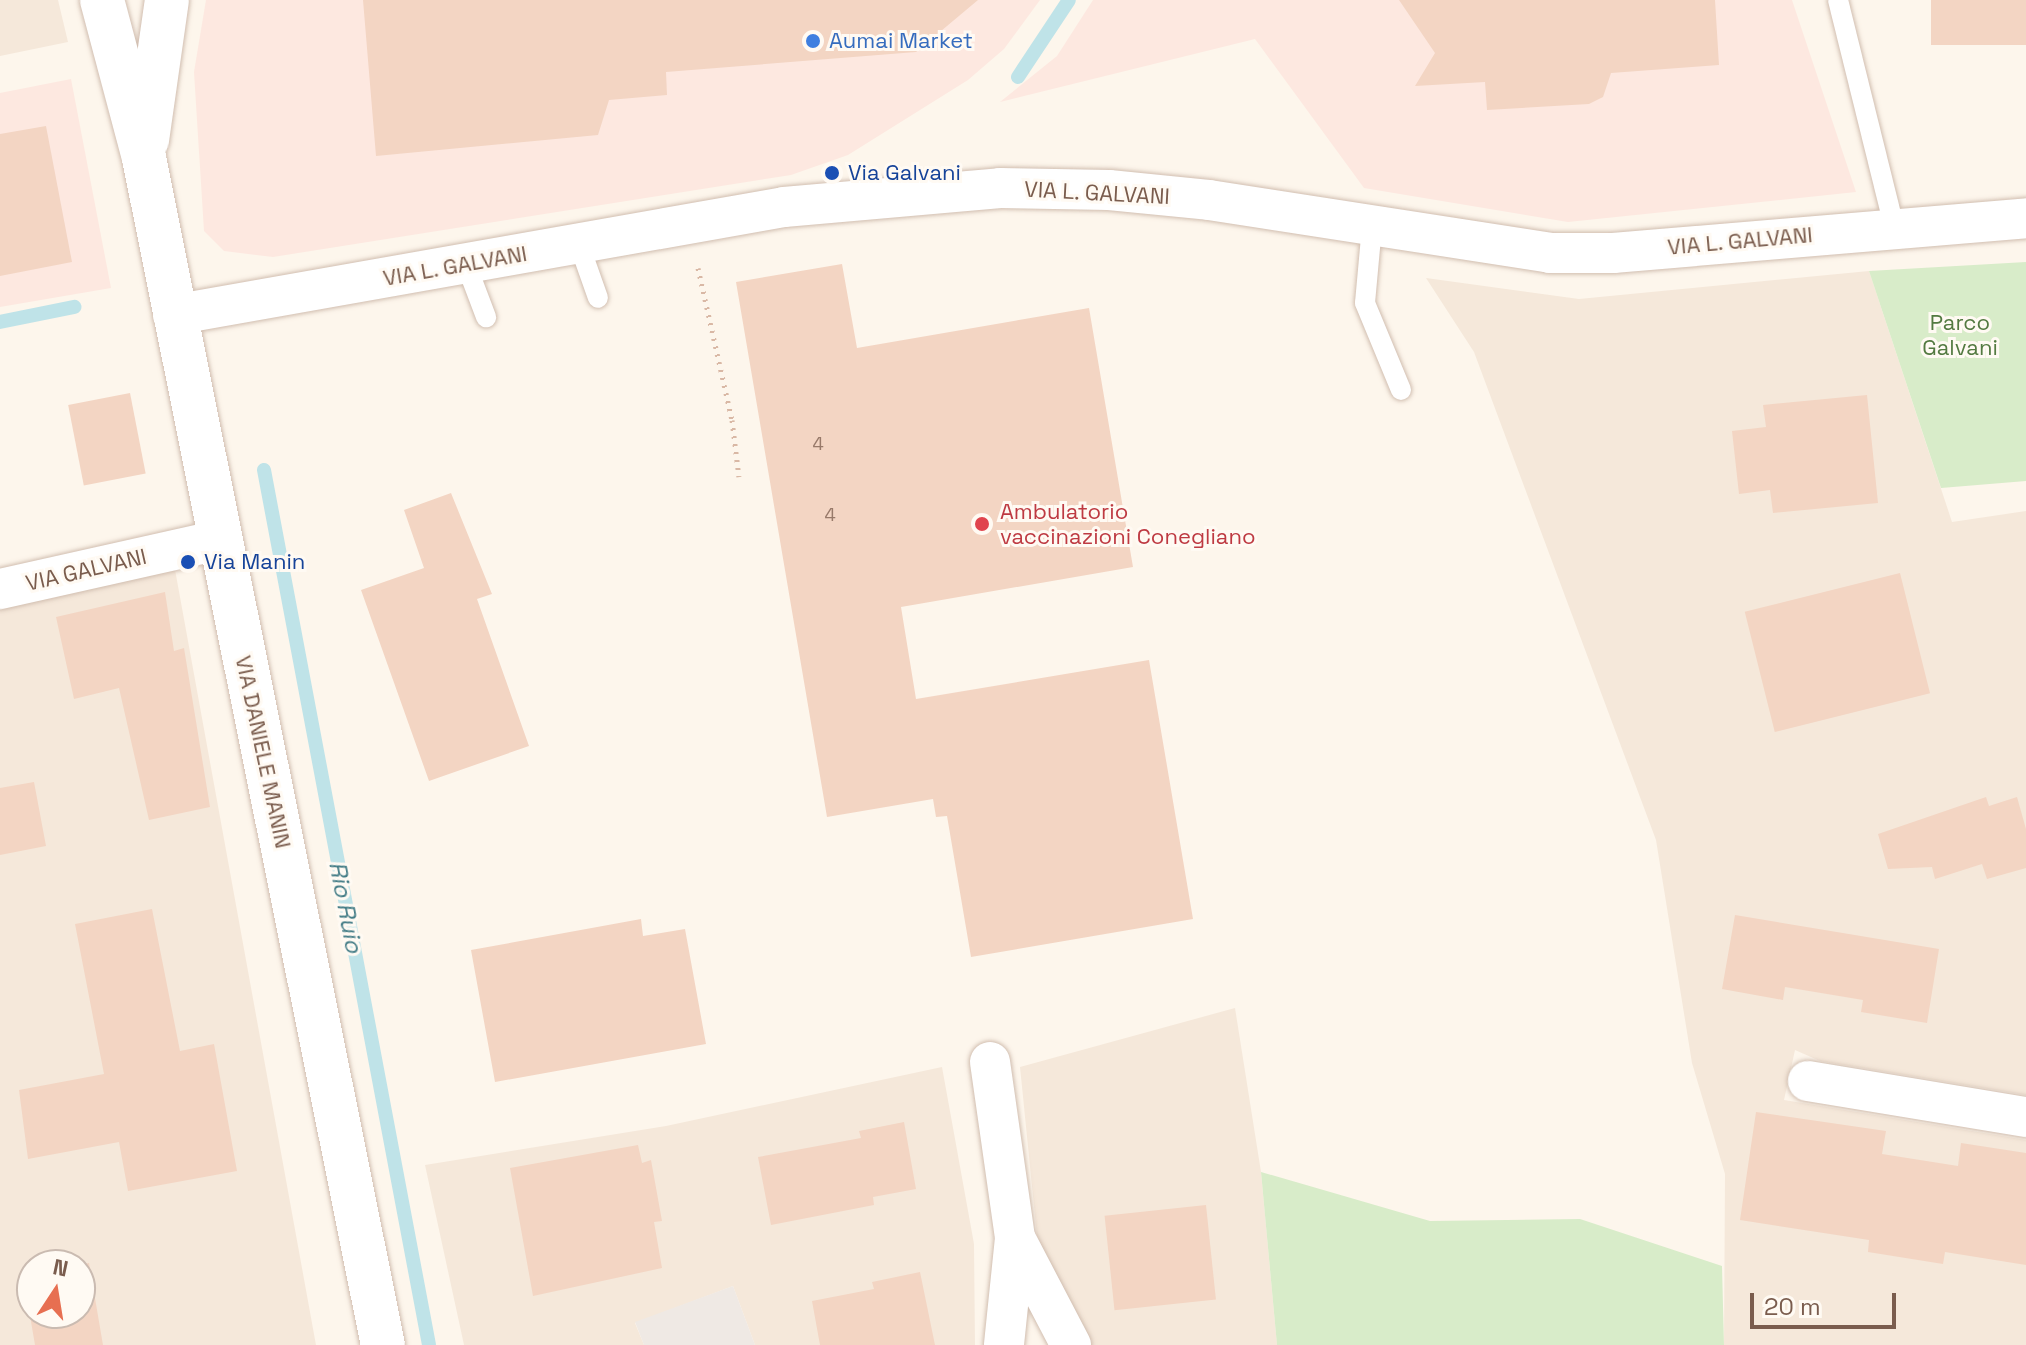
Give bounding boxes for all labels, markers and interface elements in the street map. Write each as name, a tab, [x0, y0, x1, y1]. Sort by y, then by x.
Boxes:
place label: Aumai Market	[829, 28, 973, 54]
marker: Aumai Market	[804, 32, 822, 50]
place label: Via Galvani	[848, 160, 961, 186]
marker: Via Galvani	[823, 164, 841, 182]
street label: VIA L. GALVANI	[1023, 176, 1171, 210]
street label: VIA L. GALVANI	[1666, 221, 1814, 261]
street label: VIA L. GALVANI	[380, 240, 530, 292]
park label: Parco Galvani	[1922, 309, 1998, 360]
house number: 4	[812, 433, 824, 455]
place label: Ambulatorio vaccinazioni Conegliano	[1000, 498, 1256, 550]
house number: 4	[824, 504, 836, 526]
marker: Ambulatorio vaccinazioni Conegliano	[971, 513, 993, 535]
street label: VIA GALVANI	[23, 543, 149, 597]
place label: Via Manin	[204, 549, 305, 575]
marker: Via Manin	[179, 553, 197, 571]
street label: VIA DANIELE MANIN	[230, 653, 296, 851]
water label: Rio Ruio	[323, 859, 369, 955]
north arrow	[16, 1249, 96, 1329]
text: N	[50, 1252, 71, 1283]
scale bar	[1754, 1277, 1900, 1327]
text: 20 m	[1764, 1291, 1821, 1322]

